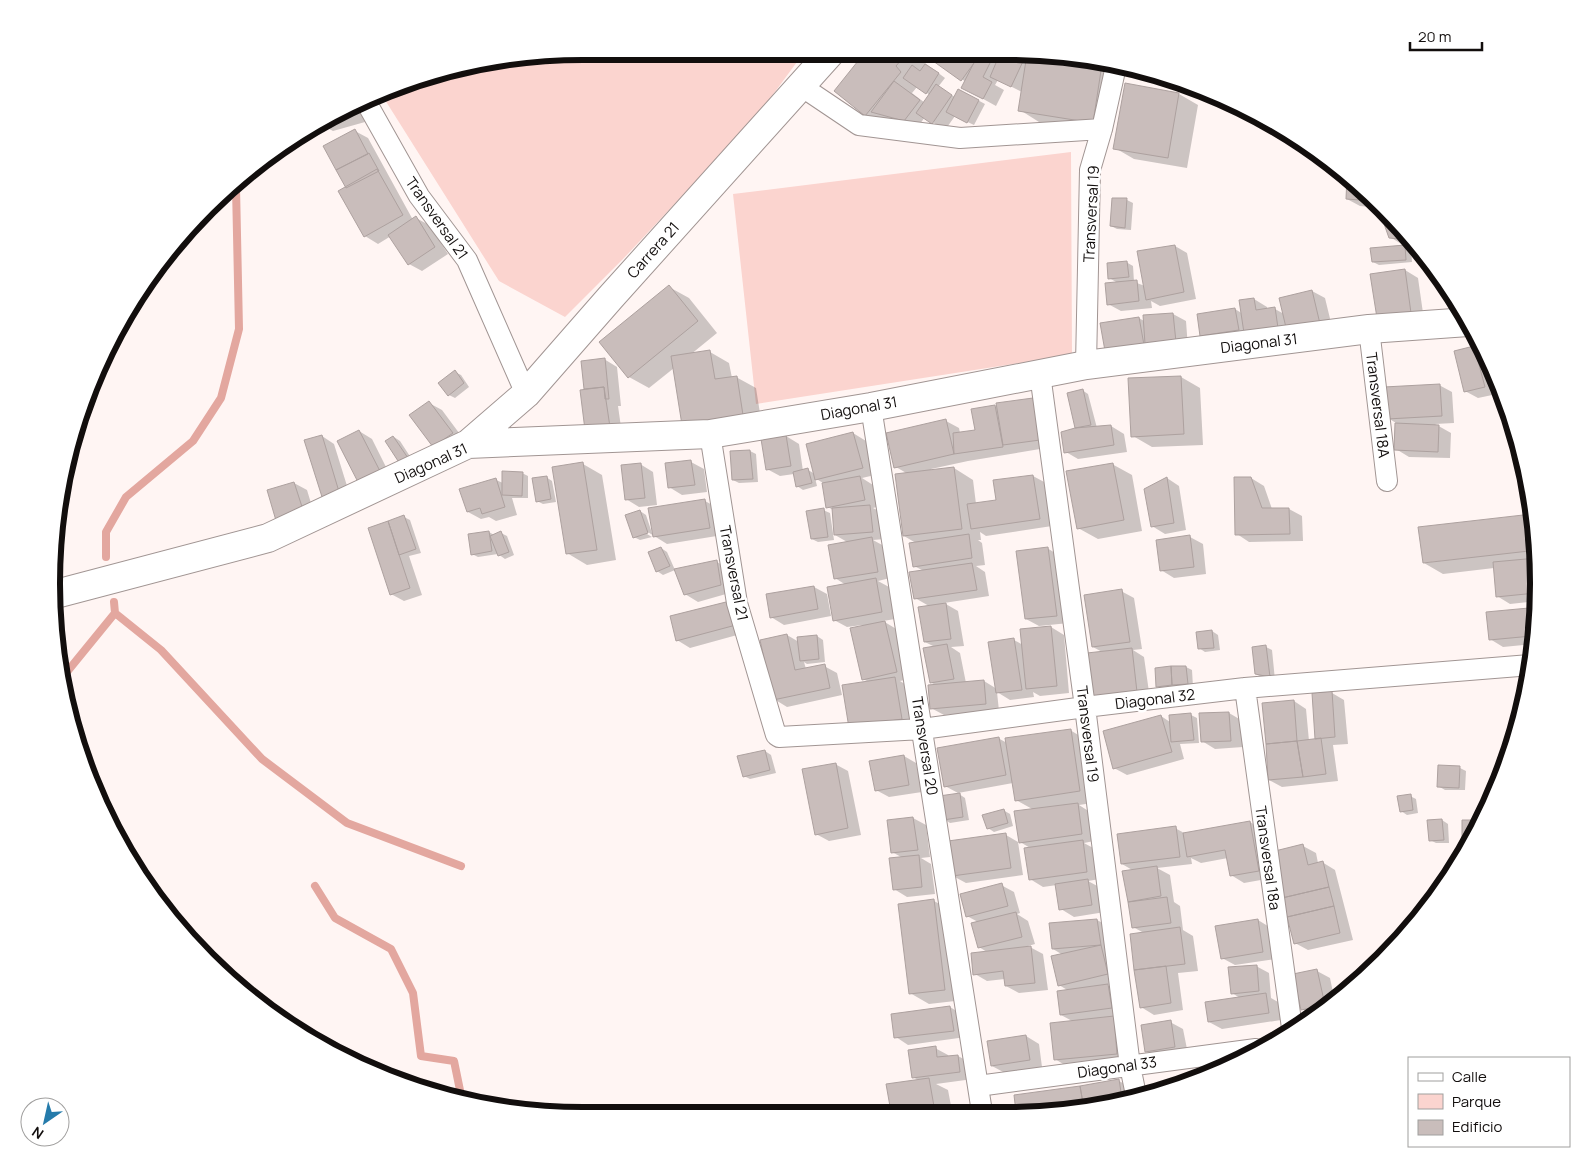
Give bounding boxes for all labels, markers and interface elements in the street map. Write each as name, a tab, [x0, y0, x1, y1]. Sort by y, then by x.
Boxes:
scale bar	[1410, 20, 1482, 52]
text: 20 m	[1418, 26, 1451, 47]
street label: Transversal 19	[1078, 165, 1104, 263]
street label: Transversal 21	[401, 172, 473, 264]
street label: Carrera 21	[622, 217, 684, 283]
street label: Diagonal 31	[1219, 328, 1299, 358]
street label: Transversal 18A	[1361, 351, 1395, 459]
street label: Diagonal 31	[819, 391, 899, 425]
street label: Diagonal 31	[391, 438, 471, 488]
street label: Transversal 21	[714, 524, 754, 622]
street label: Transversal 19	[1072, 684, 1104, 784]
street label: Diagonal 32	[1114, 684, 1196, 714]
street label: Transversal 20	[907, 695, 943, 797]
street label: Transversal 18a	[1250, 805, 1286, 911]
street label: Diagonal 33	[1076, 1051, 1158, 1083]
legend	[1408, 1057, 1570, 1147]
text: Calle	[1452, 1066, 1487, 1087]
text: Parque	[1452, 1091, 1501, 1112]
north arrow	[20, 1097, 70, 1147]
text: Edificio	[1452, 1116, 1503, 1137]
text: N	[28, 1123, 47, 1144]

